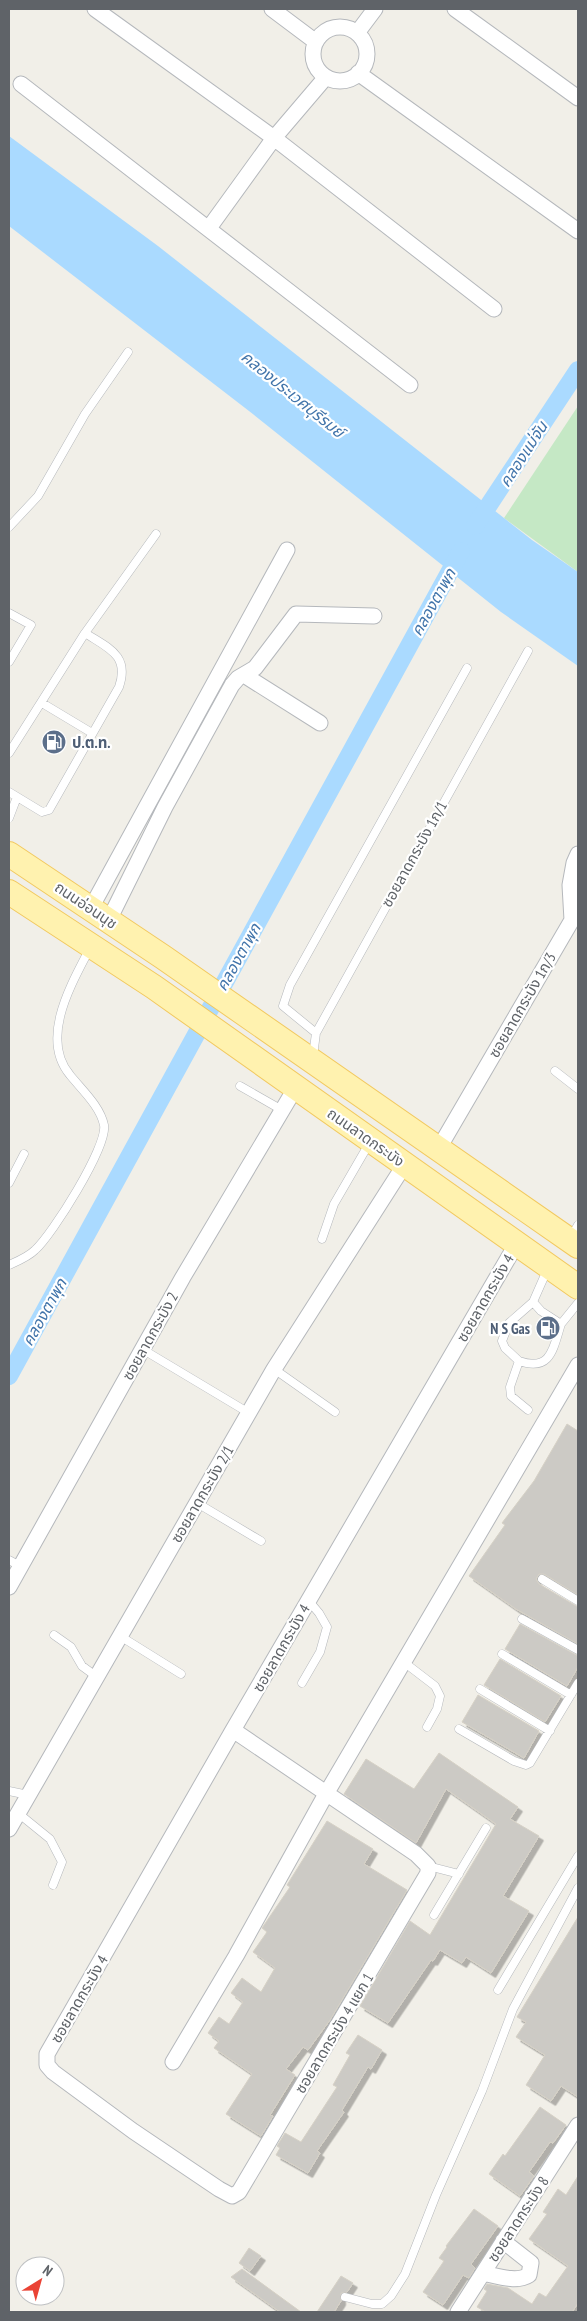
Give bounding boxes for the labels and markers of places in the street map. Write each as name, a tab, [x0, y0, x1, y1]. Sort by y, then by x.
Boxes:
fuel station icon: ป.ต.ท.	[41, 729, 67, 755]
place label: ป.ต.ท.	[72, 733, 111, 752]
fuel station icon: N S Gas	[535, 1315, 561, 1341]
place label: N S Gas	[490, 1319, 530, 1338]

